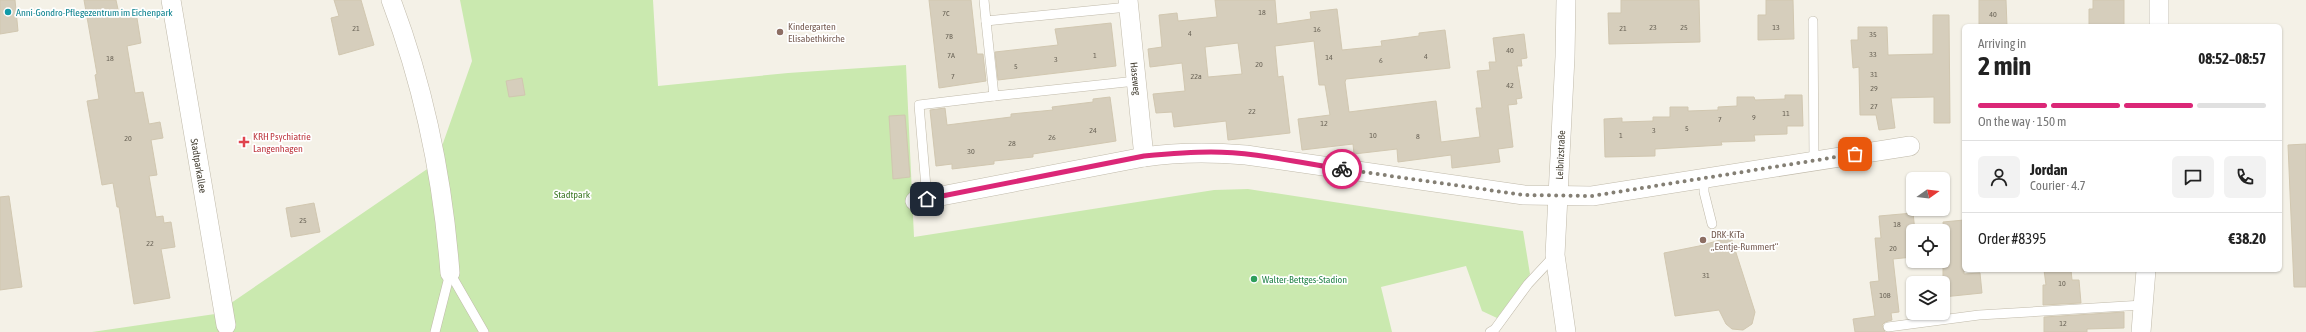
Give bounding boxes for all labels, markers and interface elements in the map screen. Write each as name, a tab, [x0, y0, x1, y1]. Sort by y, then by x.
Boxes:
marker: Anni-Gondro-Pflegezentrum im Eichenpark	[3, 7, 13, 17]
place label: Anni-Gondro-Pflegezentrum im Eichenpark	[16, 7, 173, 18]
house number: 18	[1258, 8, 1266, 17]
house number: 7C	[942, 9, 950, 18]
house number: 40	[1989, 10, 1997, 19]
place label: Kindergarten Elisabethkirche	[788, 21, 845, 44]
house number: 23	[1649, 23, 1657, 32]
house number: 25	[1680, 23, 1688, 32]
house number: 13	[1772, 23, 1780, 32]
house number: 21	[352, 24, 360, 33]
house number: 21	[1619, 24, 1627, 33]
house number: 16	[1313, 25, 1321, 34]
marker: Kindergarten Elisabethkirche	[775, 27, 785, 37]
house number: 4	[1188, 29, 1192, 38]
house number: 35	[1869, 30, 1877, 39]
house number: 7B	[945, 32, 953, 41]
text: Arriving in	[1978, 36, 2026, 51]
house number: 40	[1506, 46, 1514, 55]
house number: 33	[1869, 50, 1877, 59]
text: 08:52–08:57	[2198, 50, 2266, 67]
house number: 7A	[947, 51, 955, 60]
house number: 1	[1093, 51, 1097, 60]
text: 2 min	[1978, 51, 2031, 81]
house number: 4	[1424, 52, 1428, 61]
house number: 14	[1325, 53, 1333, 62]
house number: 18	[106, 54, 114, 63]
house number: 3	[1054, 55, 1058, 64]
house number: 6	[1379, 56, 1383, 65]
house number: 20	[1255, 60, 1263, 69]
house number: 5	[1014, 62, 1018, 71]
street label: Haseweg	[1128, 62, 1143, 96]
house number: 31	[1870, 70, 1878, 79]
house number: 7	[951, 72, 955, 81]
house number: 22a	[1190, 72, 1202, 81]
house number: 42	[1506, 81, 1514, 90]
house number: 29	[1870, 84, 1878, 93]
house number: 27	[1870, 102, 1878, 111]
house number: 22	[1248, 107, 1256, 116]
house number: 11	[1782, 109, 1790, 118]
house number: 9	[1752, 113, 1756, 122]
text: On the way · 150 m	[1978, 114, 2066, 129]
house number: 7	[1718, 115, 1722, 124]
house number: 12	[1320, 119, 1328, 128]
house number: 5	[1685, 124, 1689, 133]
house number: 24	[1089, 126, 1097, 135]
house number: 3	[1652, 126, 1656, 135]
street label: Leibnizstraße	[1554, 130, 1567, 180]
place label: KRH Psychiatrie Langenhagen	[253, 131, 311, 154]
house number: 10	[1369, 131, 1377, 140]
house number: 1	[1619, 131, 1623, 140]
house number: 8	[1416, 132, 1420, 141]
house number: 26	[1048, 133, 1056, 142]
house number: 20	[124, 134, 132, 143]
marker: KRH Psychiatrie Langenhagen	[238, 136, 250, 148]
pin	[1838, 137, 1872, 171]
street label: Stadtparkallee	[189, 138, 209, 194]
house number: 28	[1008, 139, 1016, 148]
icon: bag	[1844, 143, 1866, 165]
house number: 30	[967, 147, 975, 156]
courier	[1322, 149, 1362, 189]
button: person	[1978, 156, 2020, 198]
button: chat	[2172, 156, 2214, 198]
button: phone	[2224, 156, 2266, 198]
icon: bike	[1331, 158, 1353, 180]
text: Jordan	[2030, 161, 2068, 178]
north arrow	[1906, 172, 1950, 216]
map controls	[1906, 172, 1950, 320]
text: Courier · 4.7	[2030, 178, 2086, 193]
pin	[910, 182, 944, 216]
icon: home	[916, 188, 938, 210]
park label: Stadtpark	[554, 189, 591, 200]
house number: 25	[299, 216, 307, 225]
house number: 18	[1893, 220, 1901, 229]
button: locate	[1906, 224, 1950, 268]
place label: DRK-KiTa „Eentje-Rummert“	[1711, 229, 1779, 252]
text: Order #8395	[1978, 230, 2046, 247]
text: €38.20	[2228, 230, 2266, 247]
marker: DRK-KiTa „Eentje-Rummert“	[1698, 235, 1708, 245]
house number: 22	[146, 239, 154, 248]
house number: 20	[1889, 244, 1897, 253]
house number: 31	[1702, 271, 1710, 280]
marker: Walter-Bettges-Stadion	[1249, 274, 1259, 284]
place label: Walter-Bettges-Stadion	[1262, 274, 1347, 285]
button: layers	[1906, 276, 1950, 320]
house number: 10	[2058, 279, 2066, 288]
house number: 10B	[1879, 291, 1891, 300]
house number: 12	[2059, 319, 2067, 328]

